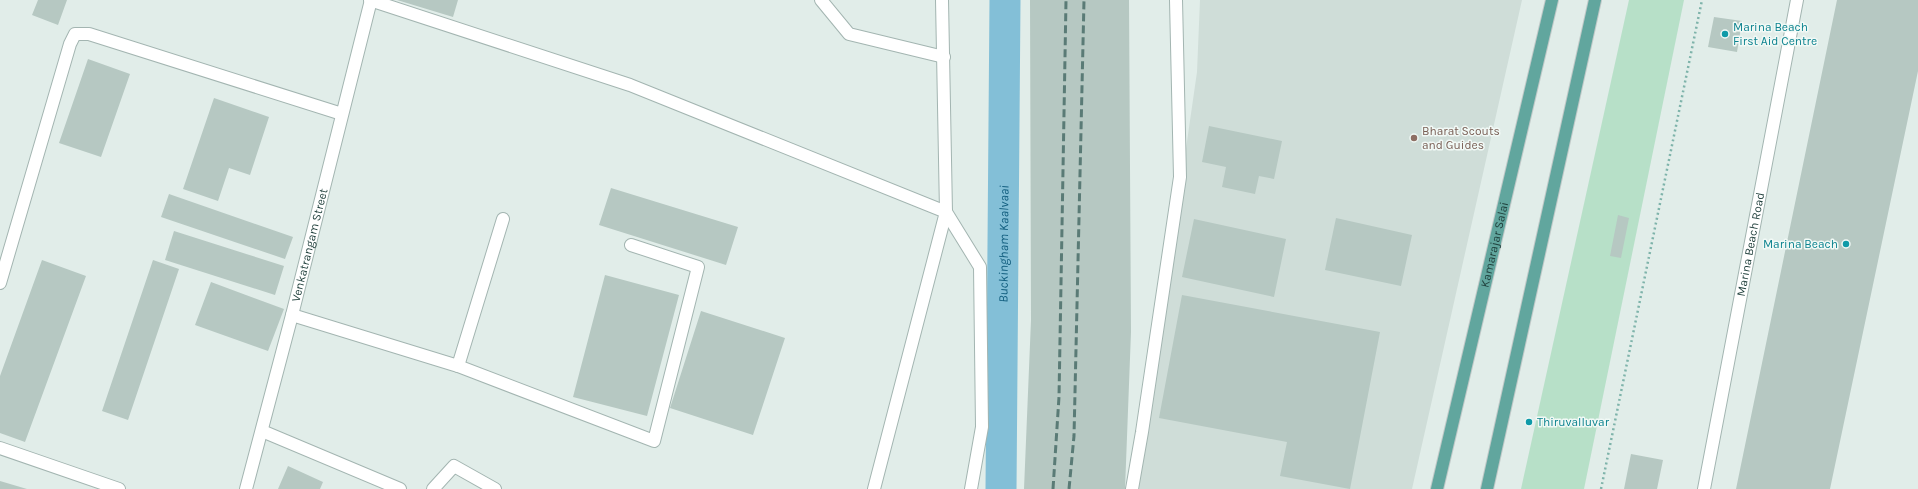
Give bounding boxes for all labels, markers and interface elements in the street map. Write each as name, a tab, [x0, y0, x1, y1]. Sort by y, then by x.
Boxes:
place label: Marina Beach First Aid Centre	[1733, 20, 1817, 48]
marker: Marina Beach First Aid Centre	[1720, 29, 1730, 39]
place label: Bharat Scouts and Guides	[1422, 124, 1500, 152]
marker: Bharat Scouts and Guides	[1409, 133, 1419, 143]
water label: Buckingham Kaalvaai	[996, 185, 1011, 303]
street label: Venkatrangam Street	[289, 187, 331, 303]
street label: Marina Beach Road	[1734, 191, 1767, 298]
street label: Kamarajar Salai	[1478, 200, 1511, 289]
place label: Marina Beach	[1763, 237, 1838, 251]
marker: Marina Beach	[1841, 239, 1851, 249]
place label: Thiruvalluvar	[1537, 415, 1610, 429]
marker: Thiruvalluvar	[1524, 417, 1534, 427]

